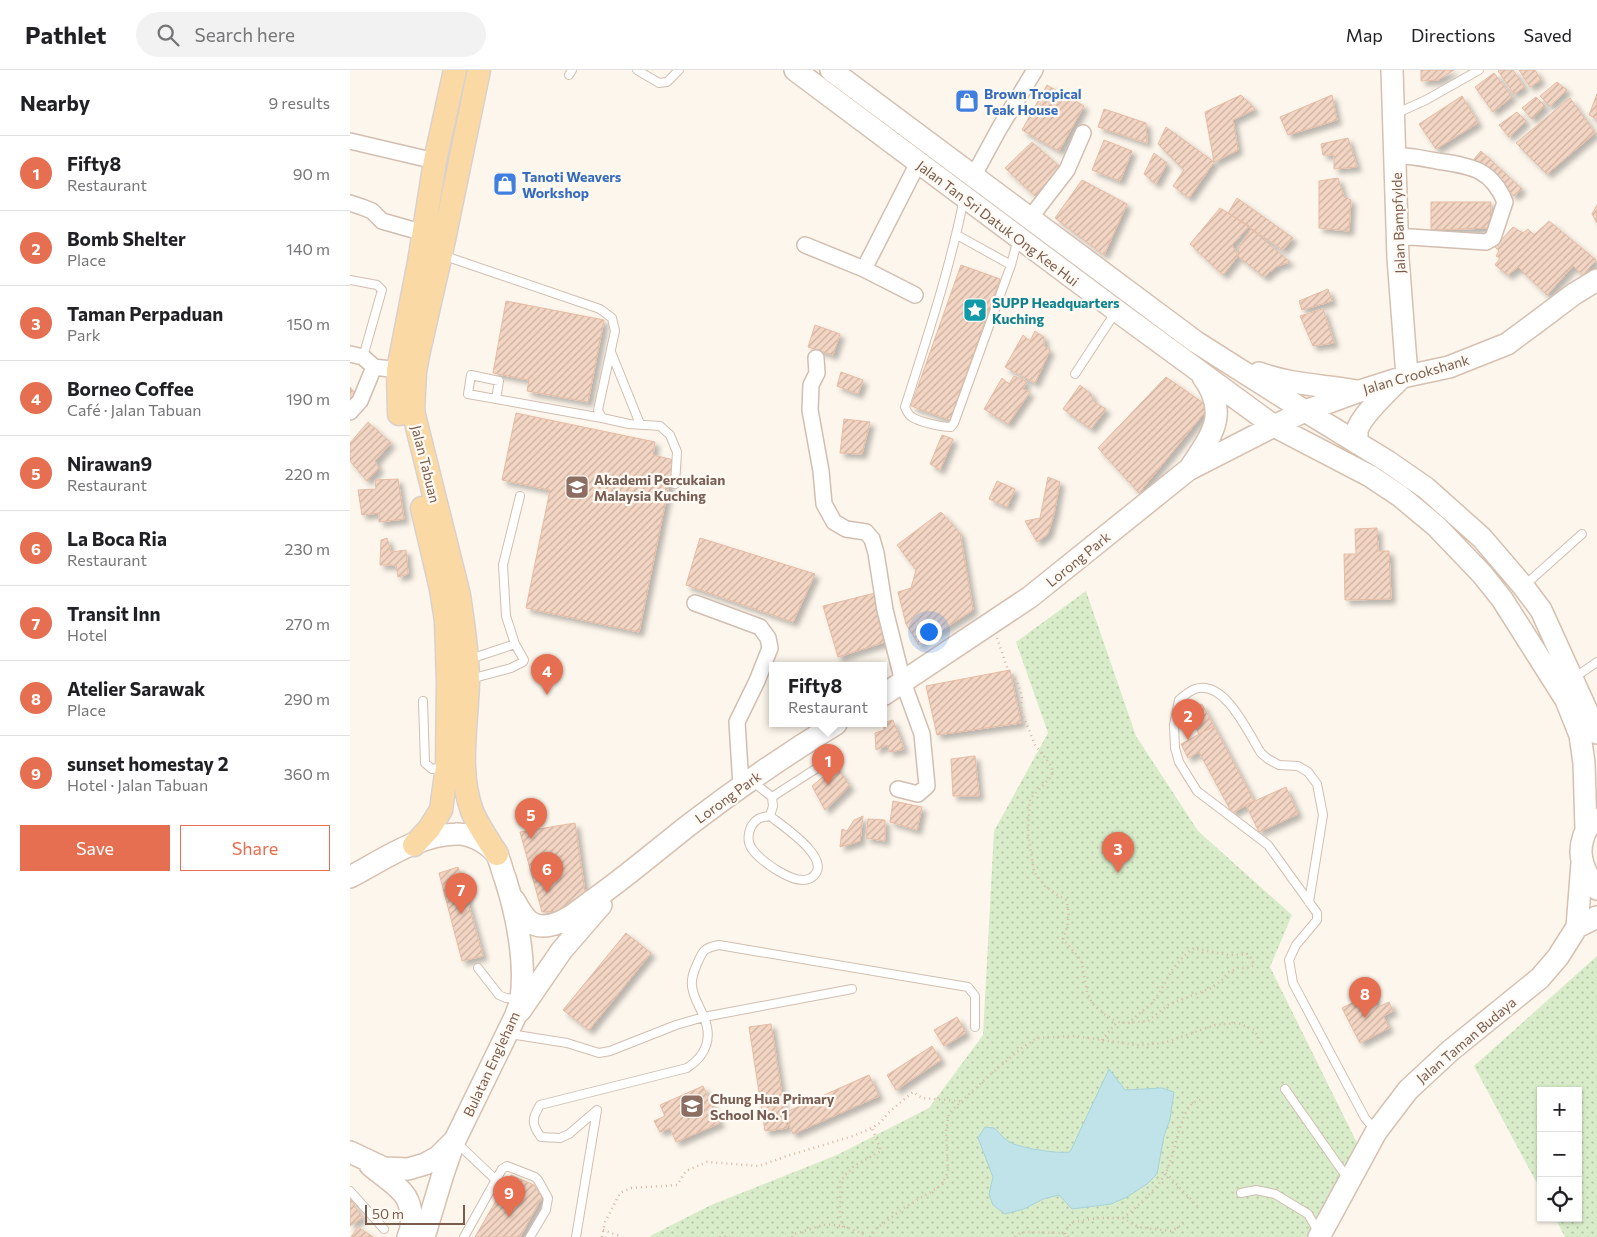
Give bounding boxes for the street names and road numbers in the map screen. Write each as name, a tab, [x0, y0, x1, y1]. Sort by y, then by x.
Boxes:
street label: Jalan Tan Sri Datuk Ong Kee Hui	[914, 157, 1082, 289]
street label: Jalan Bampfylde	[1388, 172, 1408, 274]
street label: Jalan Crookshank	[1361, 351, 1471, 397]
street label: Jalan Tabuan	[408, 423, 444, 505]
street label: Lorong Park	[1042, 528, 1114, 590]
street label: Lorong Park	[692, 767, 765, 827]
street label: Jalan Taman Budaya	[1413, 993, 1519, 1087]
street label: Bulatan Engleham	[459, 1009, 523, 1119]

